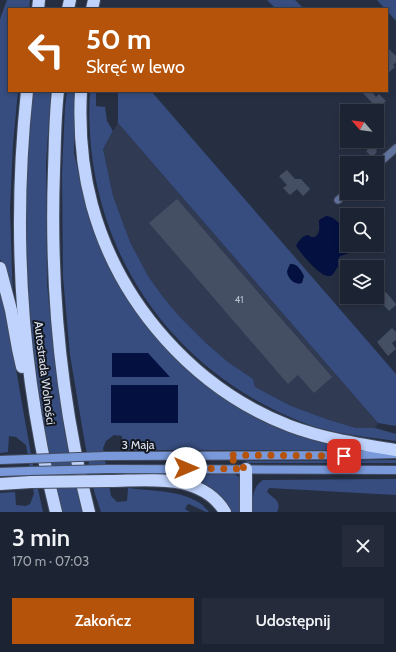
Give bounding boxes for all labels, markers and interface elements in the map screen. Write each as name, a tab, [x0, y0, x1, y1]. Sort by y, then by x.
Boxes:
text: 50 m	[86, 22, 151, 56]
icon: left	[20, 24, 72, 76]
text: Skręć w lewo	[86, 56, 185, 78]
north arrow	[340, 104, 384, 148]
map controls	[340, 104, 384, 304]
button: sound	[340, 156, 384, 200]
button: search	[340, 208, 384, 252]
button: layers	[340, 260, 384, 304]
house number: 41	[234, 293, 244, 306]
street label: Autostrada Wolności	[31, 320, 59, 426]
street label: 3 Maja	[122, 437, 155, 452]
pin	[327, 439, 361, 473]
icon: arrive	[333, 445, 355, 467]
position arrow	[165, 447, 207, 489]
text: 3 min	[12, 523, 70, 552]
button: close	[342, 525, 384, 567]
text: 170 m · 07:03	[12, 553, 89, 569]
button: Zakończ	[12, 598, 194, 644]
button: Udostępnij	[202, 598, 384, 644]

